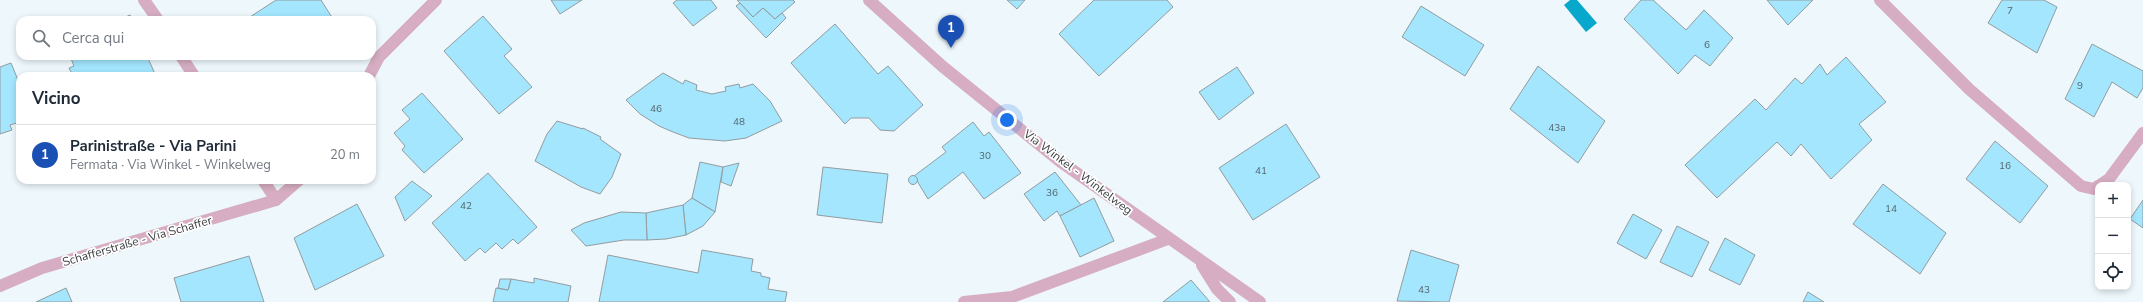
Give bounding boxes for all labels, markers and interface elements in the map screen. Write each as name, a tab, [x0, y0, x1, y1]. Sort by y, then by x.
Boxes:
house number: 7	[2007, 4, 2013, 18]
pin: 1	[938, 15, 964, 48]
search box	[16, 16, 376, 60]
icon: search	[30, 27, 52, 49]
text: Cerca qui	[62, 28, 124, 48]
house number: 6	[1704, 38, 1710, 52]
house number: 9	[2077, 79, 2083, 93]
text: Vicino	[32, 87, 81, 110]
house number: 46	[650, 102, 662, 116]
your location	[997, 110, 1017, 130]
house number: 48	[733, 115, 745, 129]
house number: 43a	[1548, 121, 1566, 135]
street label: Via Winkel - Winkelweg	[1020, 125, 1136, 218]
text: Parinistraße - Via Parini	[70, 136, 236, 156]
text: 1	[41, 146, 49, 164]
text: 20 m	[330, 146, 360, 164]
house number: 30	[979, 149, 991, 163]
text: Fermata · Via Winkel - Winkelweg	[70, 156, 271, 174]
house number: 16	[1999, 159, 2011, 173]
house number: 41	[1255, 164, 1267, 178]
map controls	[2095, 182, 2131, 290]
button: +	[2095, 182, 2131, 218]
house number: 36	[1046, 186, 1058, 200]
house number: 42	[460, 199, 472, 213]
house number: 14	[1885, 202, 1897, 216]
street label: Schafferstraße - Via Schaffer	[60, 212, 214, 270]
button: −	[2095, 218, 2131, 254]
button: locate	[2095, 254, 2131, 290]
house number: 43	[1418, 283, 1430, 297]

